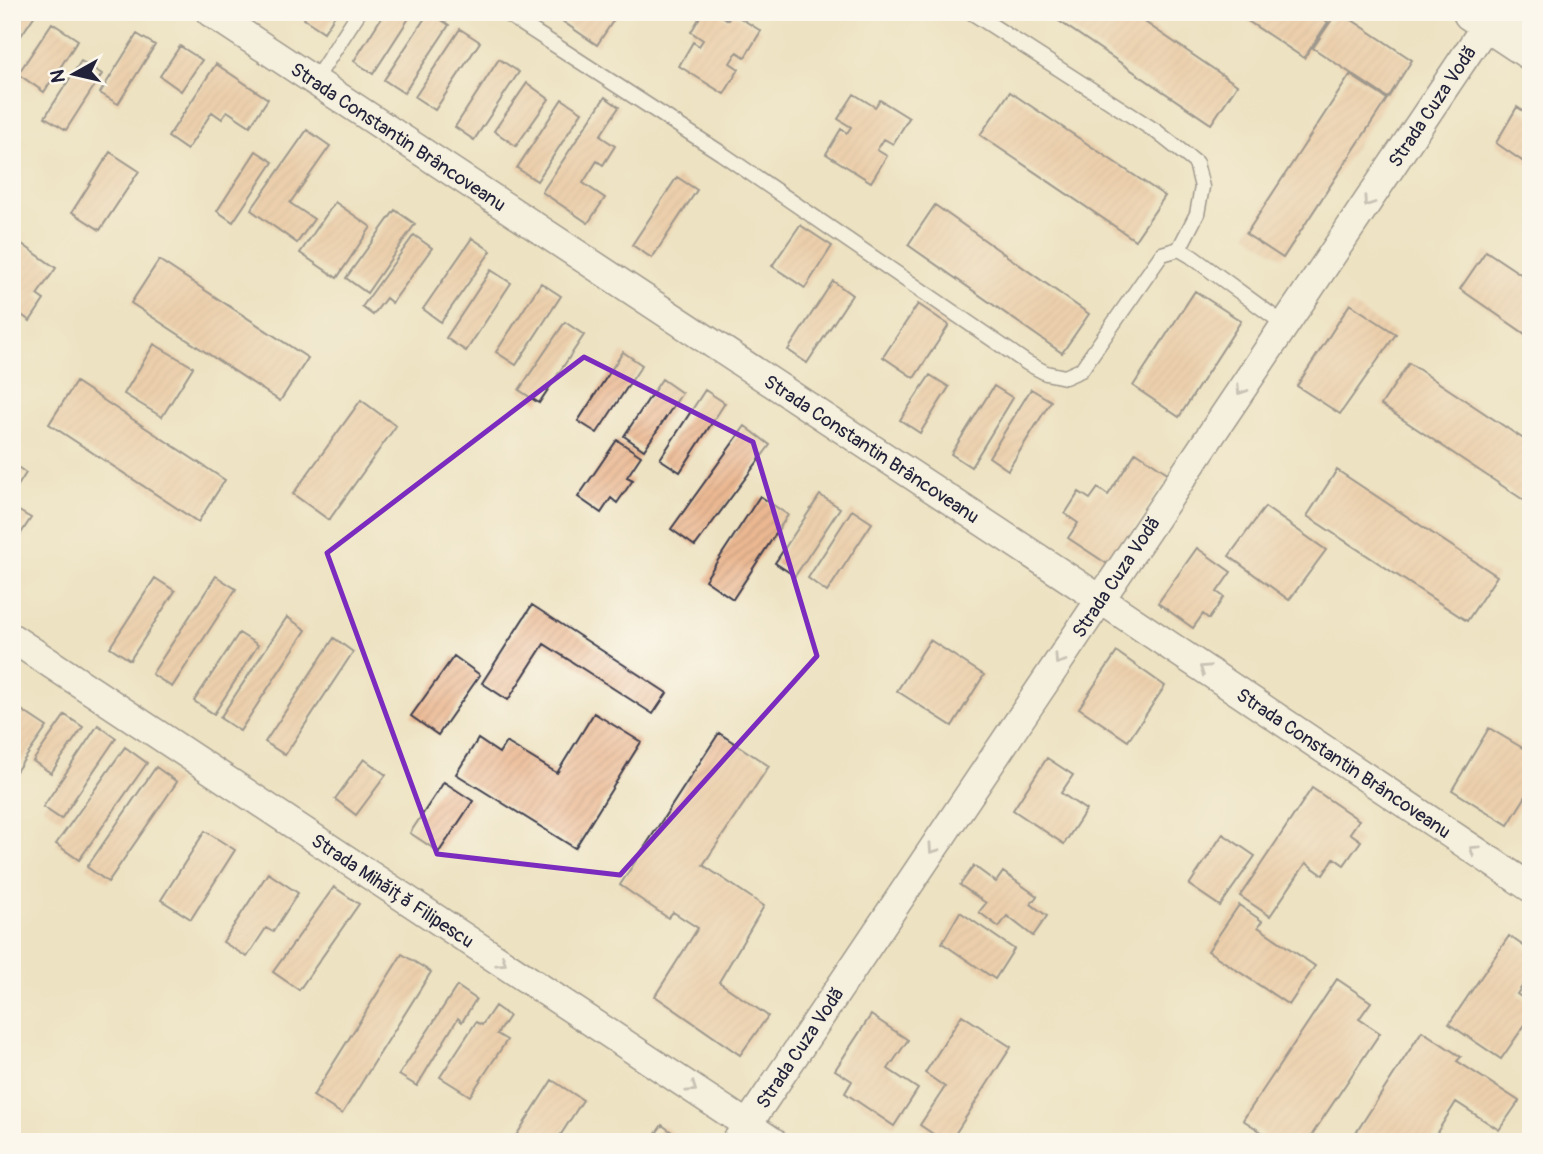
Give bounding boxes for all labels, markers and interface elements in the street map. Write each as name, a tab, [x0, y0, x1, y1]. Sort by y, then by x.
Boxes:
north arrow	[38, 38, 108, 108]
street label: Strada Cuza Vodă	[1383, 41, 1482, 172]
street label: Strada Constantin Brâncoveanu	[286, 58, 510, 217]
text: N	[45, 68, 71, 84]
one-way arrow	[1363, 194, 1376, 207]
street label: Strada Constantin Brâncoveanu	[759, 370, 984, 529]
one-way arrow	[1237, 382, 1249, 395]
street label: Strada Cuza Vodă	[1067, 512, 1166, 643]
one-way arrow	[1055, 653, 1068, 666]
one-way arrow	[1199, 665, 1212, 677]
street label: Strada Constantin Brâncoveanu	[1232, 683, 1455, 844]
street label: Strada Mihăiță Filipescu	[307, 829, 478, 954]
one-way arrow	[928, 841, 941, 854]
one-way arrow	[1469, 846, 1482, 858]
one-way arrow	[494, 954, 507, 967]
street label: Strada Cuza Vodă	[751, 982, 850, 1113]
one-way arrow	[684, 1080, 697, 1092]

